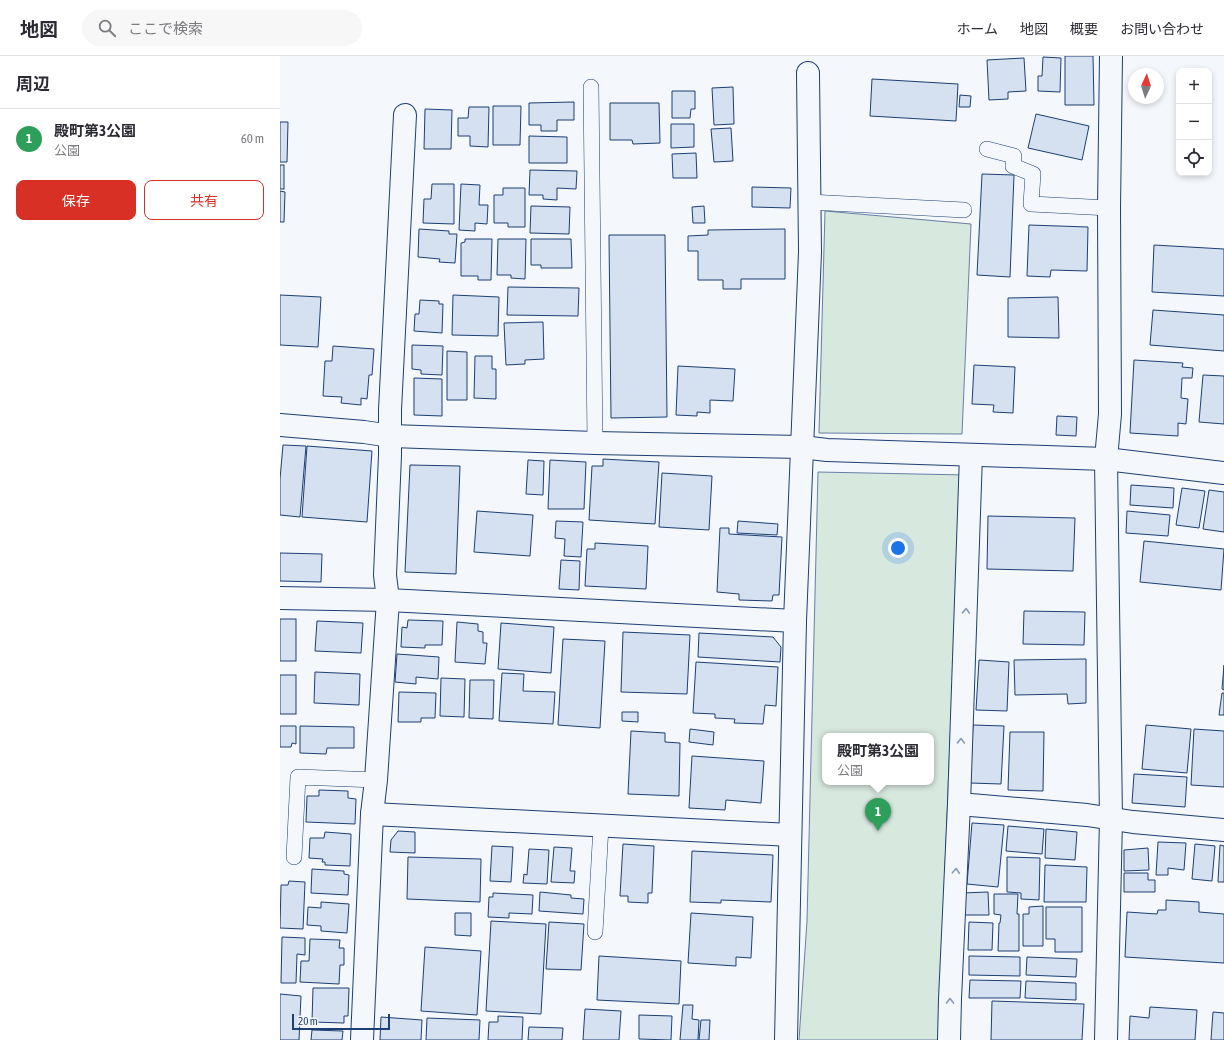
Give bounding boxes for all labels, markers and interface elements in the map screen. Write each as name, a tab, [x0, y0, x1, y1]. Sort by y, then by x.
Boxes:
search box	[82, 10, 362, 46]
icon: search	[96, 17, 118, 39]
text: 地図	[20, 18, 58, 40]
text: ここで検索	[128, 20, 203, 37]
text: ホーム	[956, 21, 998, 37]
text: 地図	[1020, 21, 1048, 37]
text: 概要	[1070, 21, 1098, 37]
text: お問い合わせ	[1120, 21, 1204, 37]
north arrow	[1128, 68, 1164, 104]
map controls	[1176, 68, 1212, 176]
button: +	[1176, 68, 1212, 104]
text: 周辺	[16, 74, 50, 94]
button: −	[1176, 104, 1212, 140]
text: 殿町第3公園	[54, 122, 136, 139]
text: 1	[26, 131, 32, 146]
text: 60 m	[241, 131, 264, 146]
button: locate	[1176, 140, 1212, 176]
text: 公園	[54, 143, 80, 158]
button: 保存	[16, 180, 136, 220]
button: 共有	[144, 180, 264, 220]
your location	[888, 538, 908, 558]
one-way arrow	[961, 608, 970, 614]
popup	[822, 733, 934, 785]
one-way arrow	[957, 738, 965, 744]
text: 殿町第3公園	[837, 742, 919, 759]
text: 公園	[837, 763, 863, 778]
pin: 1	[865, 798, 891, 831]
one-way arrow	[951, 868, 960, 874]
one-way arrow	[946, 998, 954, 1004]
scale bar	[292, 1012, 390, 1031]
text: 20 m	[298, 1015, 318, 1027]

